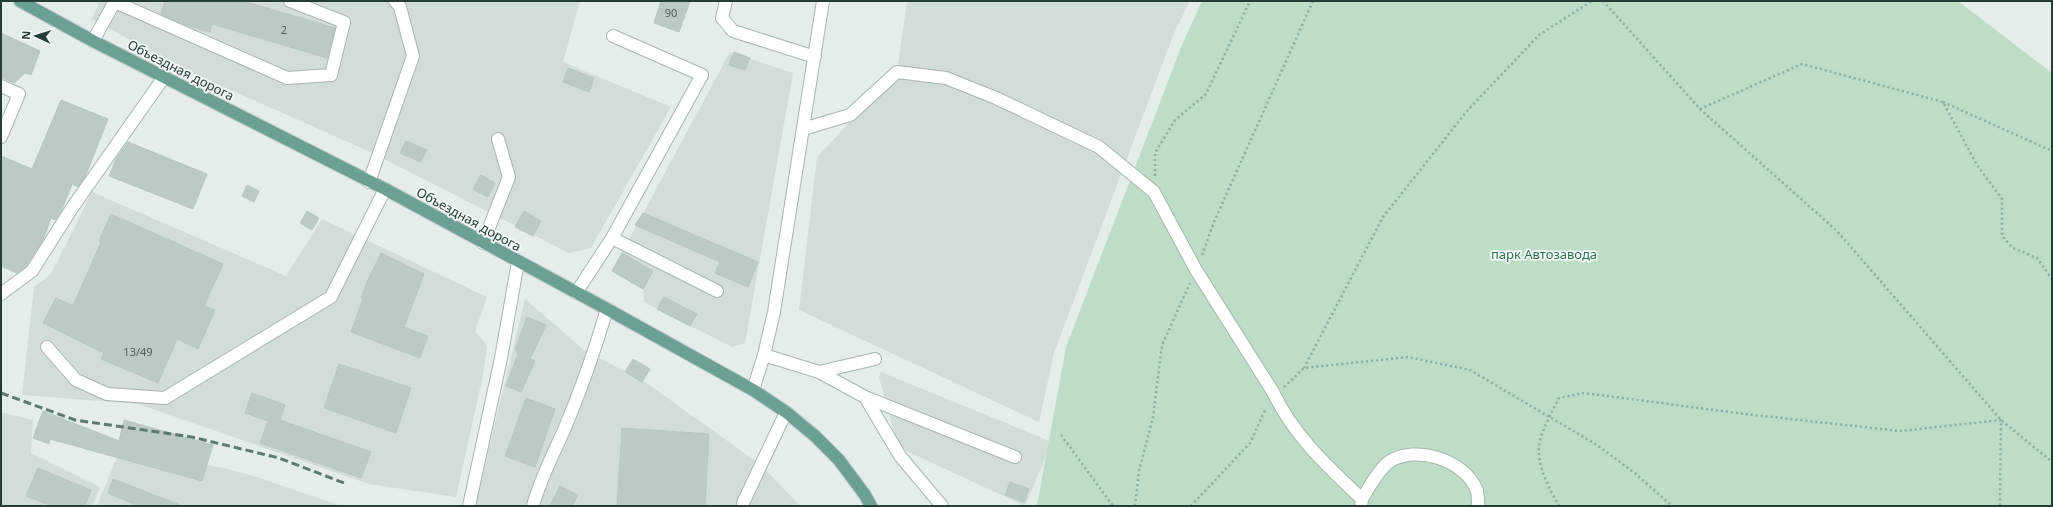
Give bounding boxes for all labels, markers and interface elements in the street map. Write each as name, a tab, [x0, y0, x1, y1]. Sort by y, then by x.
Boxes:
house number: 90	[665, 5, 677, 20]
north arrow	[16, 16, 56, 56]
house number: 2	[281, 22, 287, 37]
text: N	[18, 30, 33, 40]
street label: Объездная дорога	[125, 35, 237, 105]
street label: Объездная дорога	[413, 183, 525, 255]
park label: парк Автозавода	[1491, 245, 1597, 263]
house number: 13/49	[123, 344, 153, 359]

